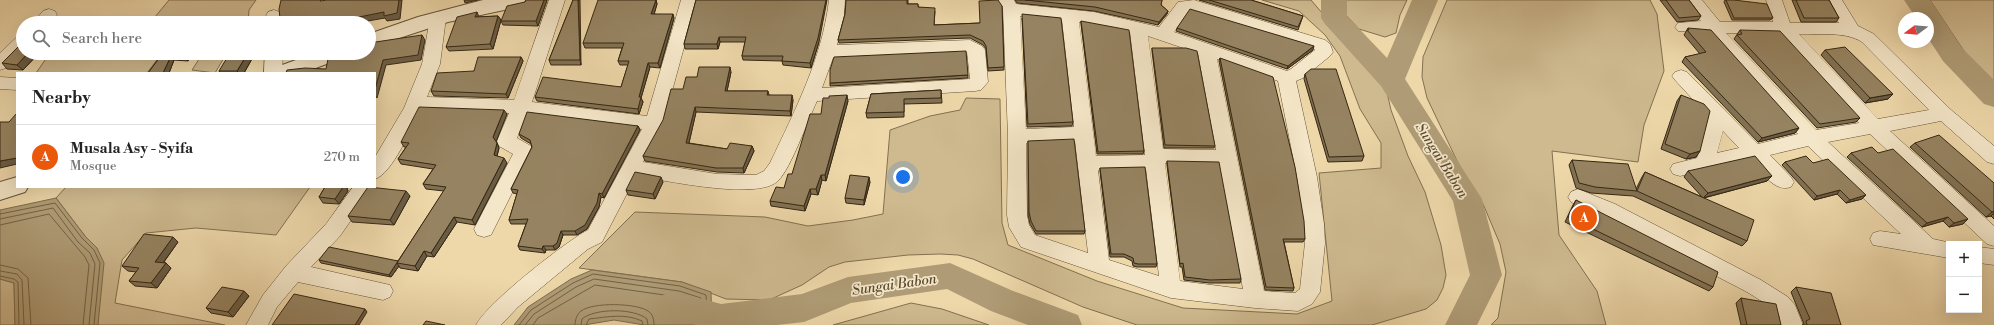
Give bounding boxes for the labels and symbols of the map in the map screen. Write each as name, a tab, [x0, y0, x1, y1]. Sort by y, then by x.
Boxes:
north arrow	[1898, 12, 1934, 48]
water label: Sungai Babon	[1411, 120, 1471, 202]
your location	[893, 167, 913, 187]
pin: A	[1571, 203, 1597, 233]
water label: Sungai Babon	[851, 270, 938, 300]

